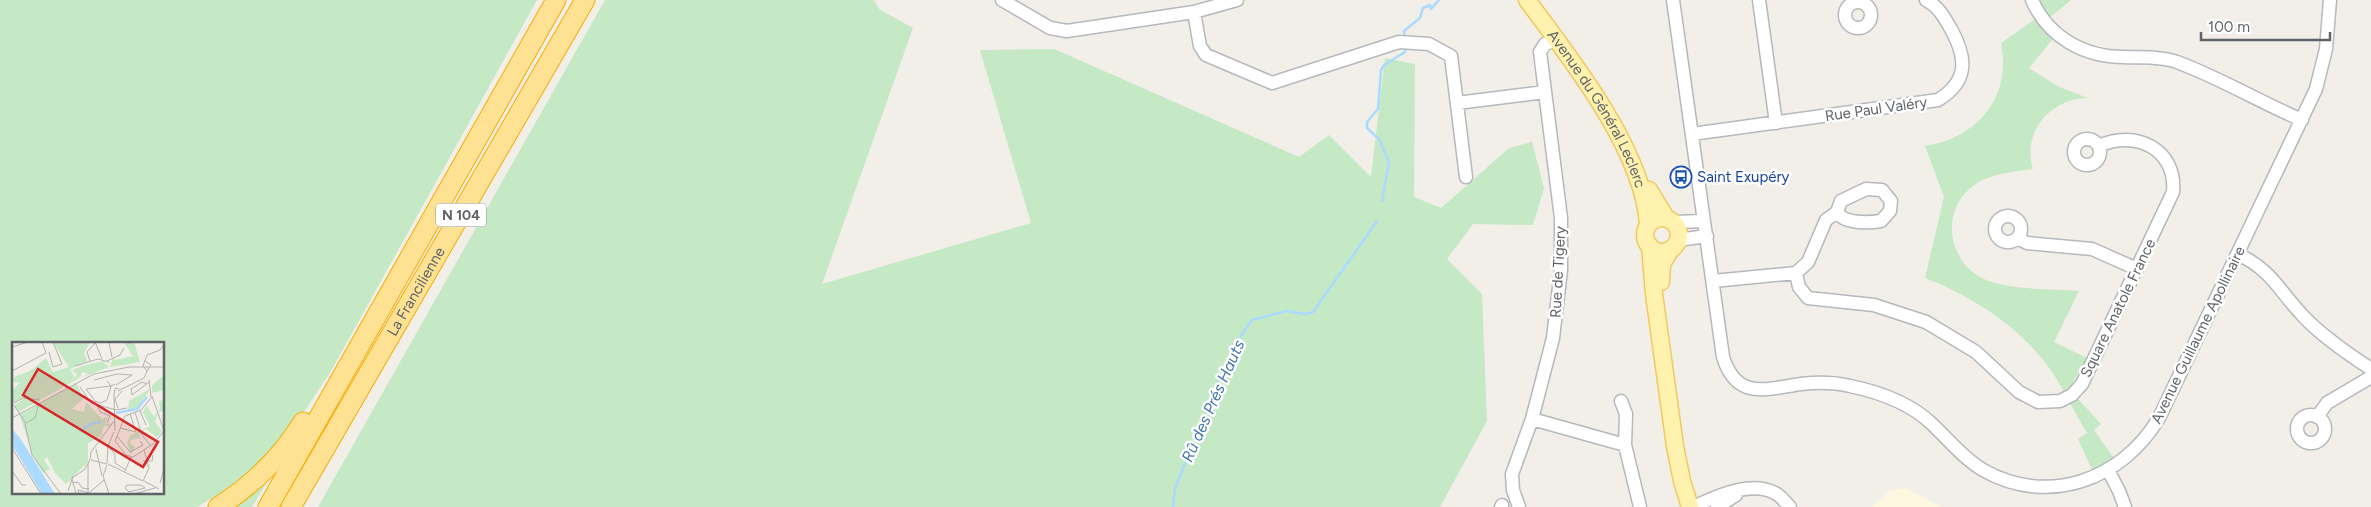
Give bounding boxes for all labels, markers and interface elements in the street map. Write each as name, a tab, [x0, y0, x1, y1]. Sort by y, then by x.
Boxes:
scale bar	[2201, 10, 2330, 42]
text: 100 m	[2208, 18, 2250, 36]
street label: Avenue du Général Leclerc	[1543, 26, 1649, 190]
street label: Rue Paul Valéry	[1824, 93, 1928, 125]
bus stop icon: Saint Exupéry	[1669, 165, 1693, 189]
place label: Saint Exupéry	[1697, 168, 1790, 186]
road number: N 104	[436, 204, 486, 226]
street label: Rue de Tigery	[1547, 225, 1569, 318]
street label: Square Anatole France	[2077, 236, 2159, 380]
street label: Avenue Guillaume Apollinaire	[2147, 243, 2249, 427]
street label: La Francilienne	[383, 244, 449, 339]
water label: Rû des Prés Hauts	[1178, 337, 1249, 465]
inset map	[12, 342, 165, 494]

